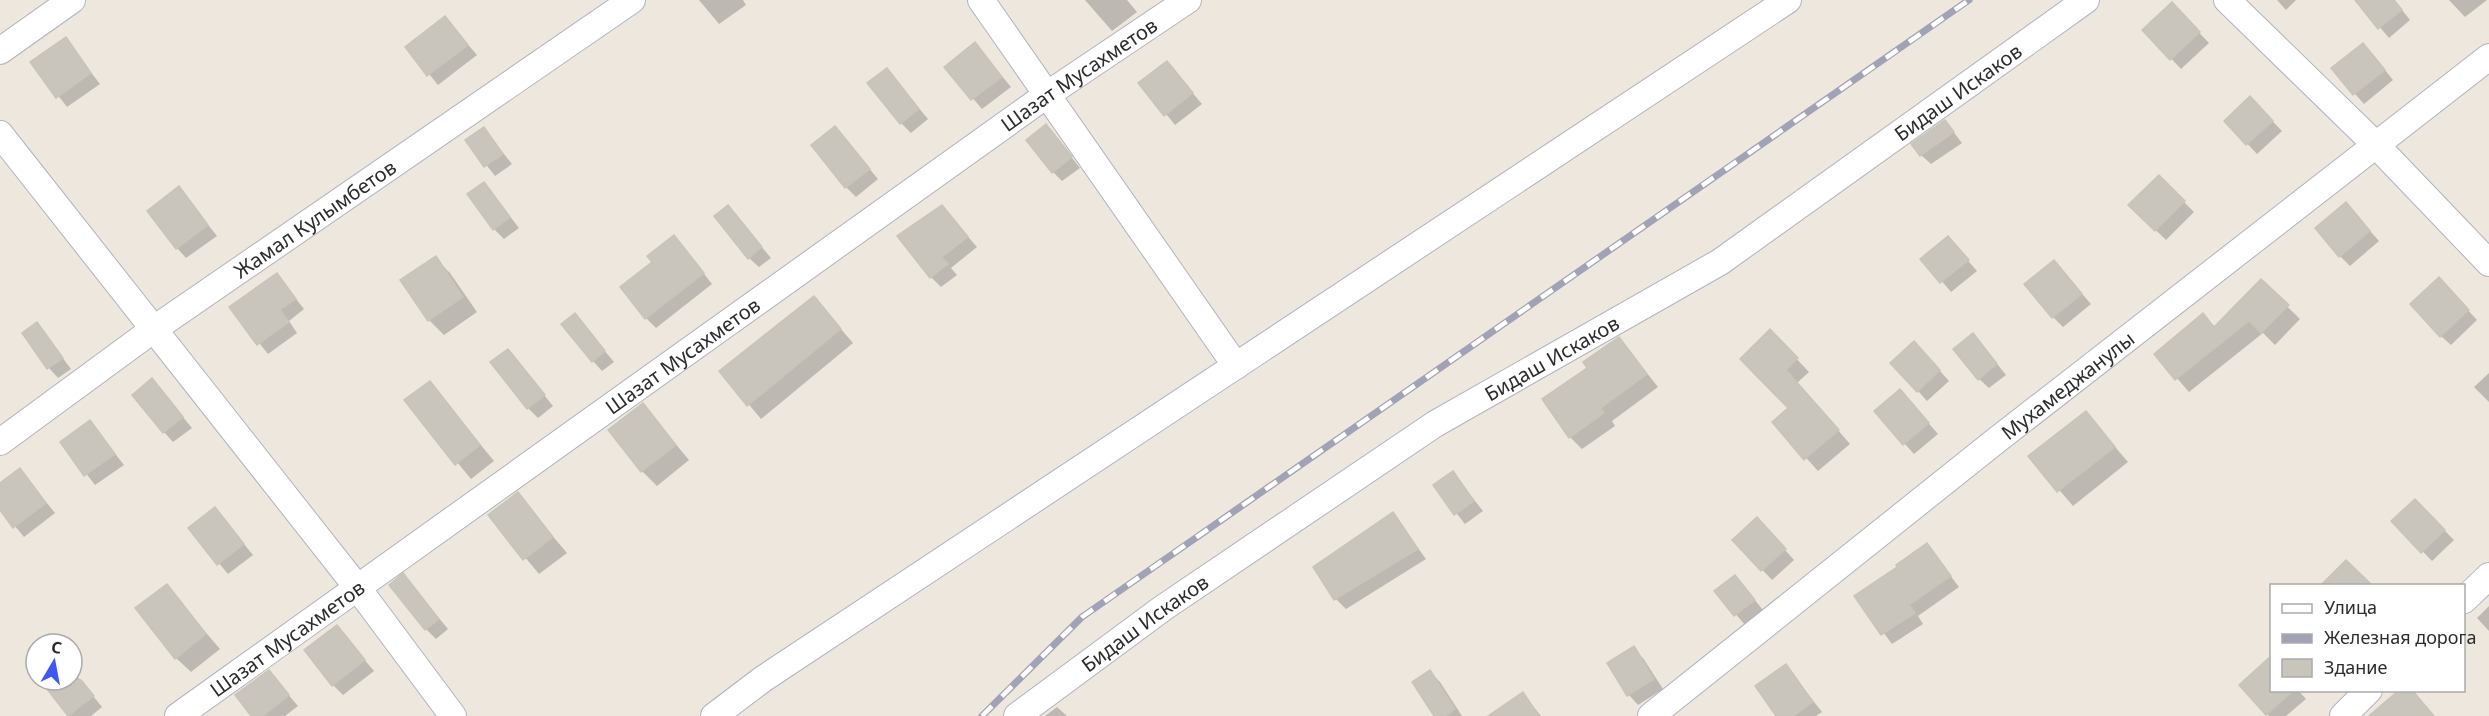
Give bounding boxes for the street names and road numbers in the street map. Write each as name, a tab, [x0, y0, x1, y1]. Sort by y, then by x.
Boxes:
street label: Шазат Мусахметов	[995, 11, 1162, 137]
street label: Бидаш Искаков	[1888, 37, 2027, 147]
street label: Жамал Кулымбетов	[228, 153, 401, 284]
street label: Шазат Мусахметов	[600, 291, 765, 420]
street label: Бидаш Искаков	[1479, 309, 1624, 407]
street label: Мухамеджанулы	[1995, 325, 2140, 445]
street label: Бидаш Искаков	[1075, 568, 1213, 678]
street label: Шазат Мусахметов	[204, 574, 370, 703]

